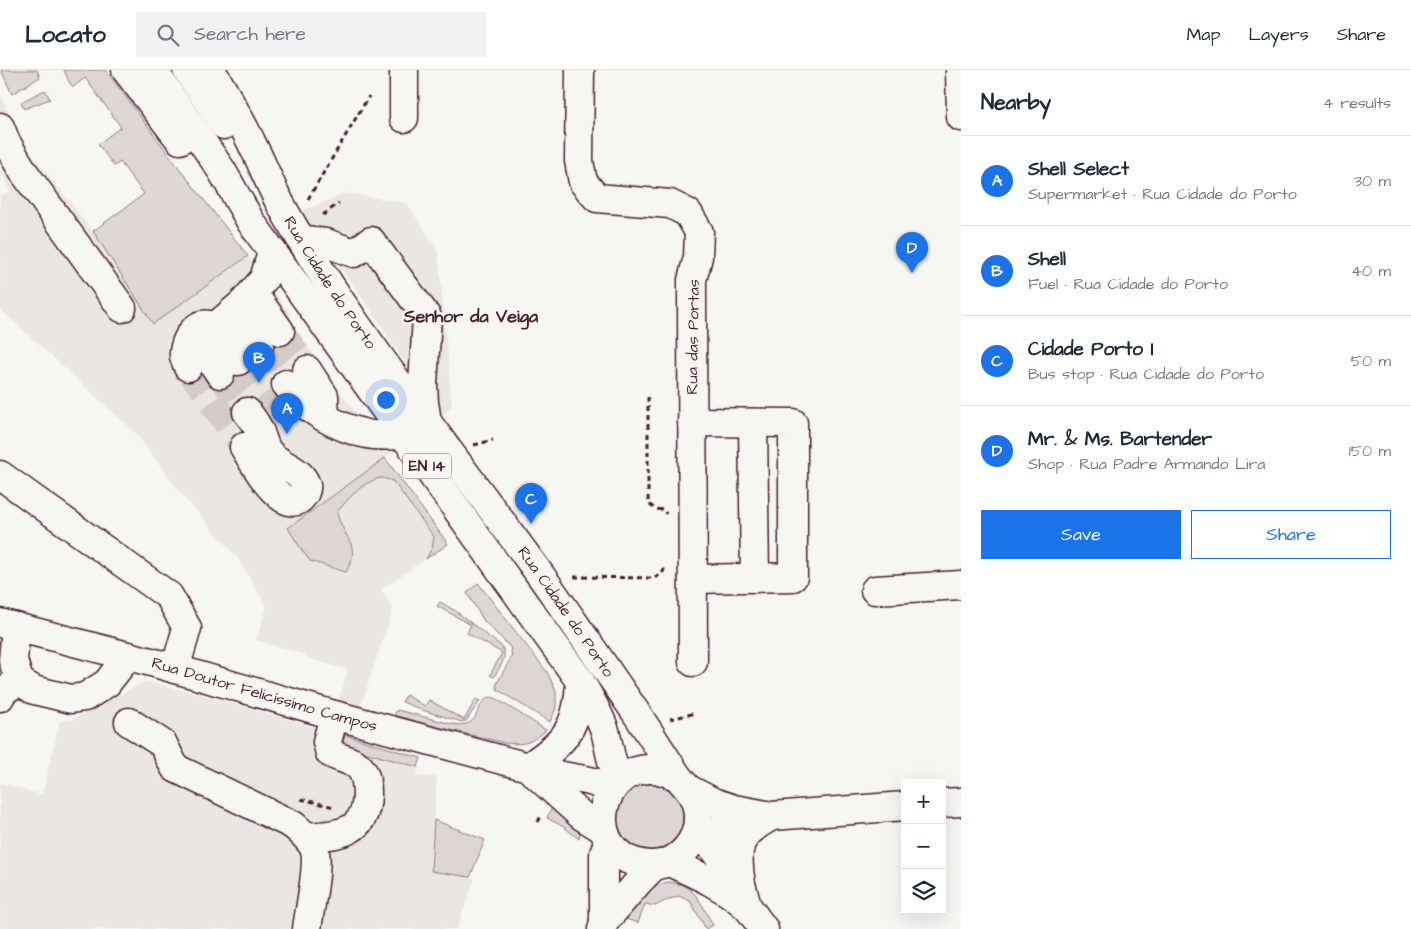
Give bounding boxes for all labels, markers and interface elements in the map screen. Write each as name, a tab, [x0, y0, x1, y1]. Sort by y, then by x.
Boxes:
search box	[136, 12, 486, 57]
text: Locato	[25, 18, 106, 52]
icon: search	[154, 21, 182, 49]
text: Search here	[194, 21, 306, 48]
text: Map	[1186, 22, 1220, 47]
text: Layers	[1248, 22, 1309, 47]
text: Share	[1337, 22, 1386, 47]
text: Nearby	[981, 88, 1051, 117]
text: 4 results	[1323, 92, 1391, 114]
text: Shell Select	[1028, 156, 1129, 183]
text: A	[992, 170, 1002, 192]
text: 30 m	[1354, 170, 1391, 192]
text: Supermarket · Rua Cidade do Porto	[1028, 183, 1297, 205]
street label: Rua Cidade do Porto	[279, 212, 381, 354]
pin: D	[896, 232, 928, 273]
text: Shell	[1028, 246, 1066, 273]
text: B	[991, 260, 1003, 282]
text: 40 m	[1351, 260, 1391, 282]
text: Fuel · Rua Cidade do Porto	[1028, 273, 1228, 295]
street label: Rua das Portas	[681, 279, 705, 395]
district label: Senhor da Veiga	[403, 304, 539, 330]
text: Cidade Porto I	[1028, 336, 1154, 363]
pin: B	[243, 342, 275, 383]
text: C	[991, 350, 1003, 372]
text: 50 m	[1351, 350, 1391, 372]
text: Bus stop · Rua Cidade do Porto	[1028, 363, 1264, 385]
your location	[373, 387, 399, 413]
pin: A	[271, 393, 303, 434]
text: Mr. & Ms. Bartender	[1028, 426, 1212, 453]
text: D	[992, 440, 1002, 462]
text: 150 m	[1349, 440, 1391, 462]
text: Shop · Rua Padre Armando Lira	[1028, 453, 1265, 475]
road number: EN 14	[403, 454, 451, 478]
pin: C	[515, 483, 547, 524]
button: Save	[981, 510, 1181, 559]
button: Share	[1191, 510, 1391, 559]
street label: Rua Cidade do Porto	[512, 542, 619, 681]
street label: Rua Doutor Felicíssimo Campos	[149, 652, 380, 737]
map controls	[901, 779, 946, 914]
button: +	[901, 779, 946, 824]
button: −	[901, 824, 946, 869]
button: layers	[901, 869, 946, 914]

